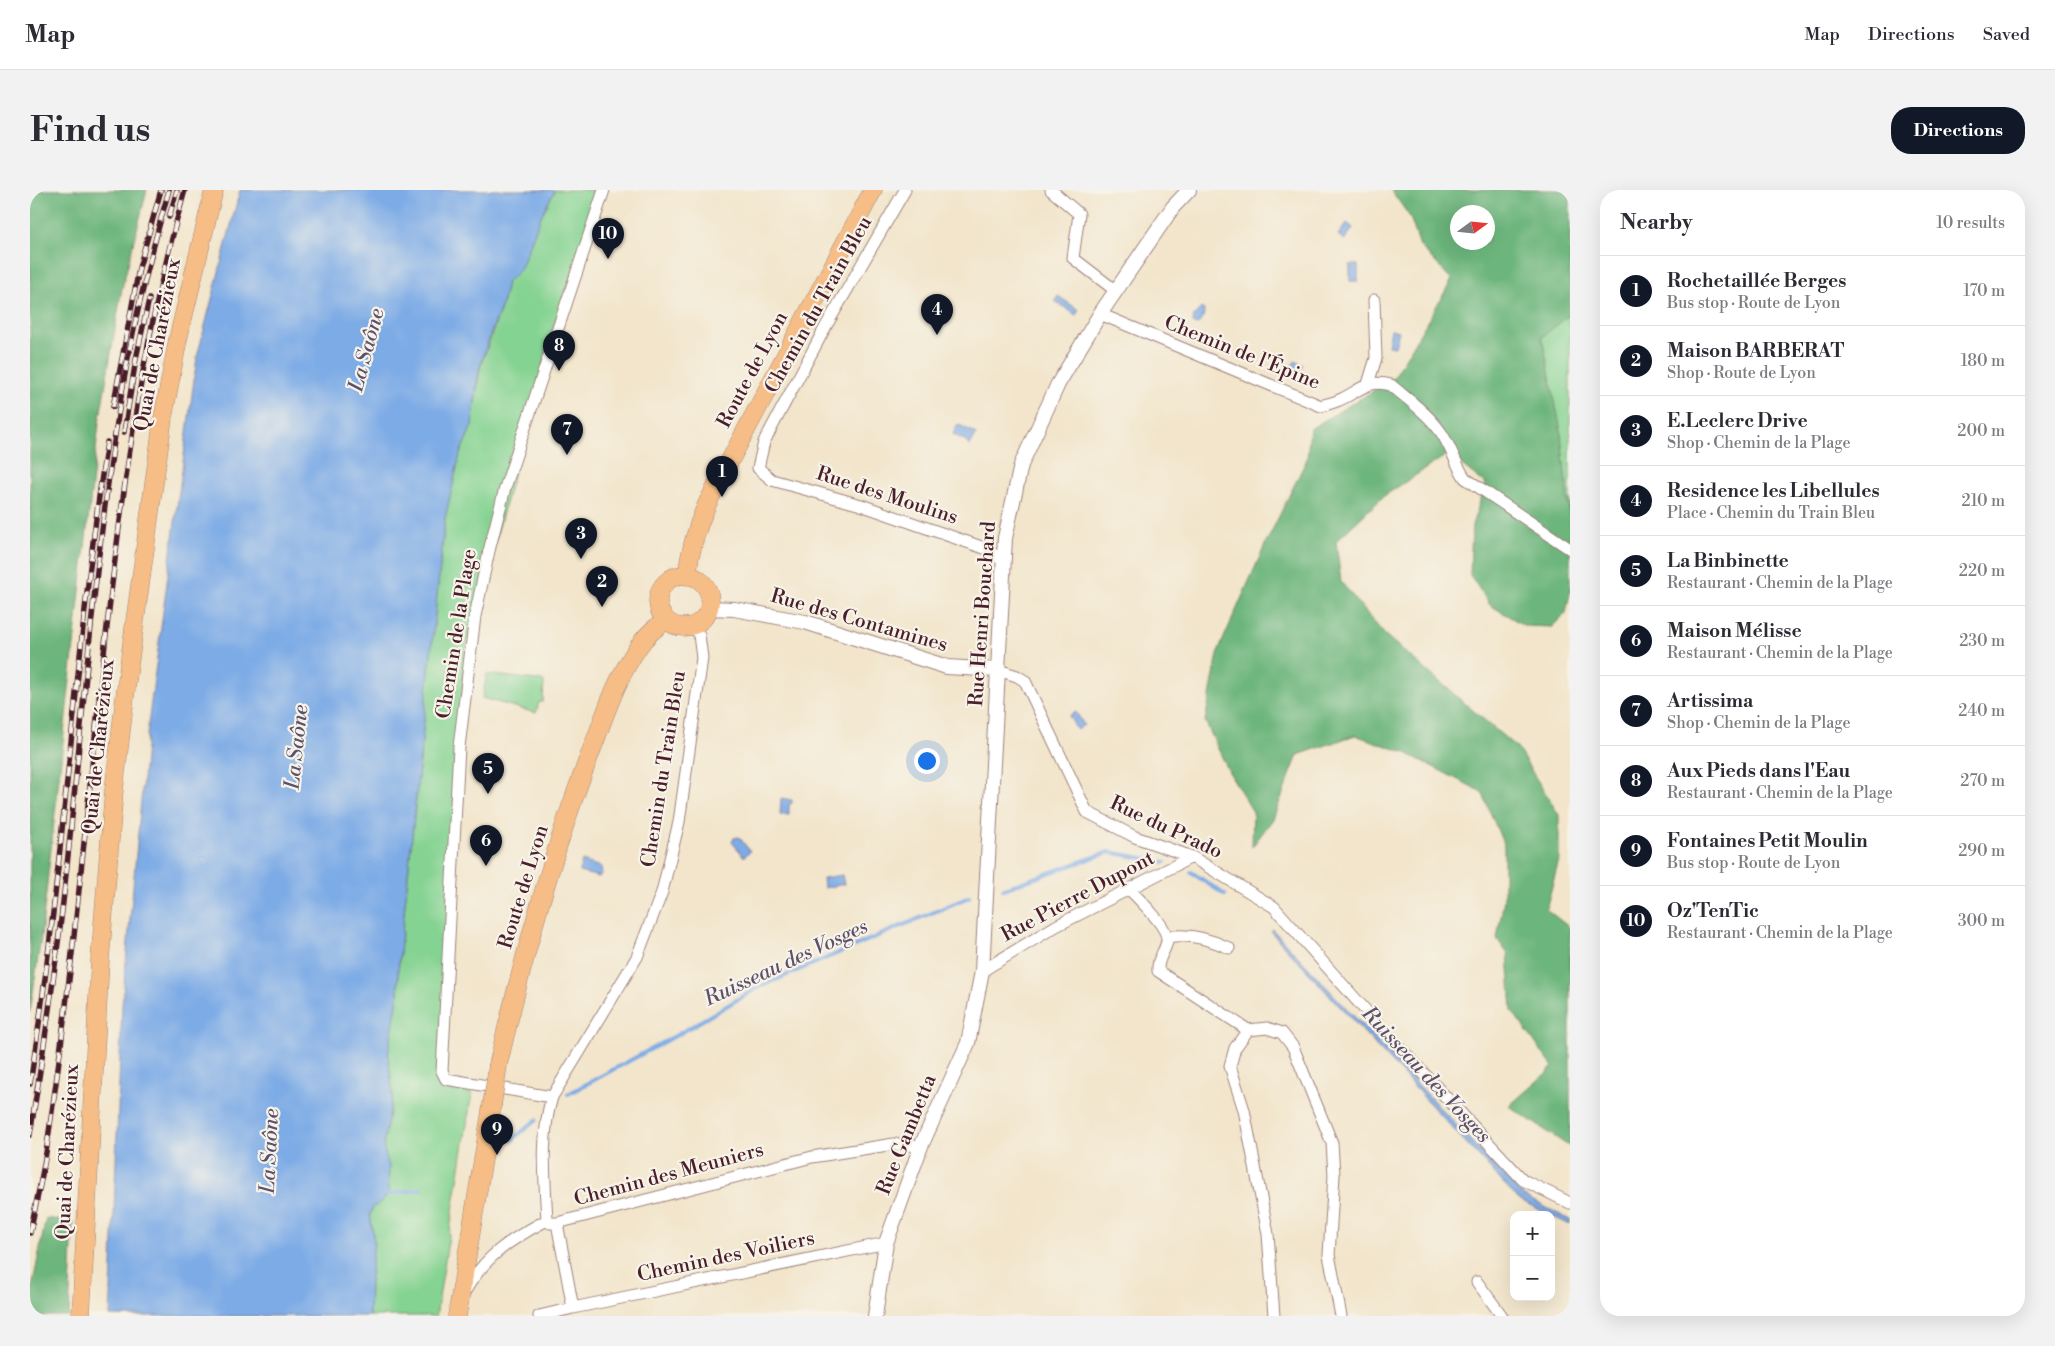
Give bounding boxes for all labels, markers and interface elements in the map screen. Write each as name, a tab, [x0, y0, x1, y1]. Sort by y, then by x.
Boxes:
text: Map	[25, 20, 75, 50]
text: Map	[1804, 23, 1840, 46]
text: Directions	[1868, 23, 1955, 46]
text: Saved	[1983, 23, 2030, 46]
button: Directions	[1891, 107, 2025, 154]
text: Find us	[30, 109, 150, 152]
north arrow	[1450, 205, 1495, 250]
text: Nearby	[1620, 210, 1693, 236]
street label: Chemin du Train Bleu	[760, 211, 878, 398]
text: 10 results	[1936, 213, 2005, 233]
pin: 10	[592, 218, 624, 259]
street label: Quai de Charézieux	[129, 256, 187, 434]
text: Rochetaillée Berges	[1667, 269, 1846, 293]
text: 1	[1632, 281, 1640, 301]
text: 170 m	[1963, 281, 2005, 301]
text: Bus stop · Route de Lyon	[1667, 293, 1840, 313]
pin: 4	[921, 294, 953, 335]
water label: La Saône	[343, 305, 391, 395]
street label: Route de Lyon	[712, 307, 794, 432]
street label: Chemin de l'Épine	[1160, 309, 1324, 396]
pin: 8	[543, 330, 575, 371]
text: Maison BARBERAT	[1667, 339, 1844, 363]
text: 2	[1631, 351, 1641, 371]
text: 180 m	[1961, 351, 2005, 371]
text: Shop · Route de Lyon	[1667, 363, 1816, 383]
text: E.Leclerc Drive	[1667, 409, 1808, 433]
pin: 7	[551, 414, 583, 455]
text: 3	[1631, 421, 1641, 441]
text: 200 m	[1957, 421, 2005, 441]
text: Shop · Chemin de la Plage	[1667, 433, 1851, 453]
pin: 1	[706, 456, 738, 497]
street label: Rue des Moulins	[813, 461, 961, 531]
text: Residence les Libellules	[1667, 479, 1880, 503]
text: 4	[1631, 491, 1641, 511]
text: 210 m	[1961, 491, 2005, 511]
text: Place · Chemin du Train Bleu	[1667, 503, 1875, 523]
pin: 3	[565, 518, 597, 559]
street label: Rue Henri Bouchard	[964, 520, 1002, 708]
street label: Chemin de la Plage	[431, 547, 483, 721]
text: La Binbinette	[1667, 549, 1789, 573]
text: 5	[1631, 561, 1641, 581]
text: 220 m	[1959, 561, 2005, 581]
pin: 2	[586, 566, 618, 607]
text: Restaurant · Chemin de la Plage	[1667, 573, 1893, 593]
street label: Rue des Contamines	[768, 584, 950, 658]
text: Maison Mélisse	[1667, 619, 1802, 643]
text: 6	[1631, 631, 1641, 651]
text: 230 m	[1959, 631, 2005, 651]
text: Restaurant · Chemin de la Plage	[1667, 643, 1893, 663]
street label: Quai de Charézieux	[77, 657, 121, 836]
street label: Chemin du Train Bleu	[636, 668, 692, 869]
text: Artissima	[1667, 689, 1753, 713]
text: 7	[1631, 701, 1641, 721]
text: 240 m	[1958, 701, 2005, 721]
water label: La Saône	[280, 703, 314, 792]
text: Shop · Chemin de la Plage	[1667, 713, 1851, 733]
your location	[914, 748, 940, 774]
pin: 5	[472, 753, 504, 794]
text: Aux Pieds dans l'Eau	[1667, 759, 1850, 783]
text: 8	[1631, 771, 1641, 791]
text: 270 m	[1960, 771, 2005, 791]
text: Restaurant · Chemin de la Plage	[1667, 783, 1893, 803]
street label: Rue du Prado	[1106, 791, 1226, 865]
street label: Route de Lyon	[493, 822, 555, 952]
pin: 6	[470, 825, 502, 866]
text: Fontaines Petit Moulin	[1667, 829, 1868, 853]
text: 9	[1631, 841, 1641, 861]
text: 290 m	[1958, 841, 2005, 861]
street label: Rue Pierre Dupont	[997, 846, 1159, 948]
text: Bus stop · Route de Lyon	[1667, 853, 1840, 873]
text: Oz'TenTic	[1667, 899, 1759, 923]
text: 10	[1627, 911, 1645, 931]
text: 300 m	[1958, 911, 2005, 931]
water label: Ruisseau des Vosges	[699, 914, 872, 1013]
text: Restaurant · Chemin de la Plage	[1667, 923, 1893, 943]
water label: Ruisseau des Vosges	[1355, 1000, 1496, 1149]
street label: Quai de Charézieux	[51, 1063, 85, 1240]
street label: Rue Gambetta	[871, 1070, 943, 1199]
water label: La Saône	[255, 1108, 285, 1195]
pin: 9	[481, 1114, 513, 1155]
street label: Chemin des Meuniers	[571, 1138, 767, 1212]
map controls	[1510, 1211, 1555, 1301]
button: +	[1510, 1211, 1555, 1256]
street label: Chemin des Voiliers	[635, 1226, 817, 1288]
button: −	[1510, 1256, 1555, 1301]

